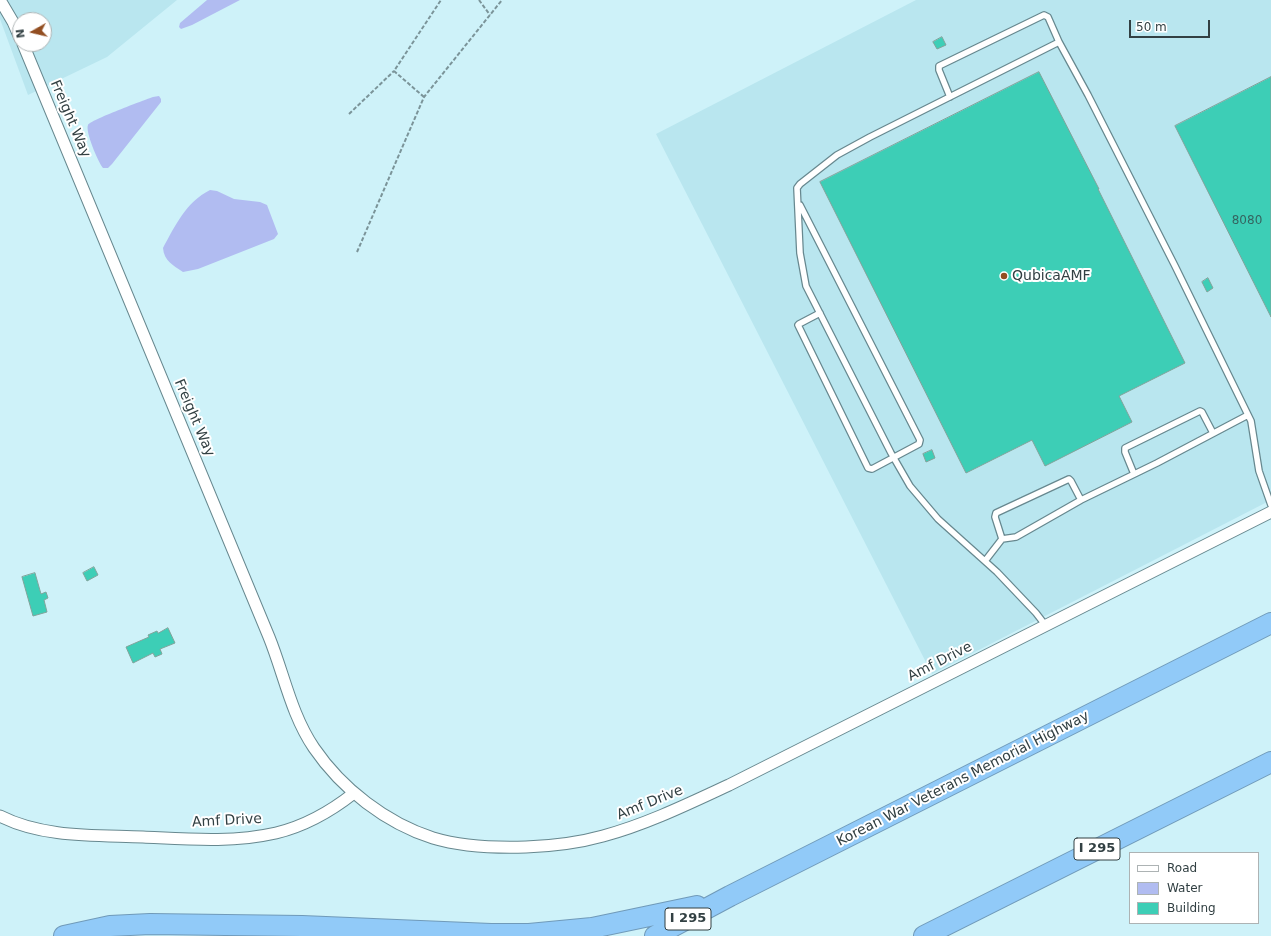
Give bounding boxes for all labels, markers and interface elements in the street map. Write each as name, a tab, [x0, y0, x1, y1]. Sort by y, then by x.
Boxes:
north arrow	[12, 12, 52, 52]
scale bar	[1131, 12, 1212, 38]
text: 50 m	[1136, 20, 1167, 34]
text: N	[14, 28, 28, 39]
street label: Freight Way	[46, 78, 94, 160]
house number: 8080	[1232, 214, 1262, 228]
place label: QubicaAMF	[1012, 268, 1091, 284]
marker: QubicaAMF	[999, 271, 1009, 281]
street label: Freight Way	[170, 377, 218, 459]
street label: Amf Drive	[905, 639, 975, 685]
street label: Korean War Veterans Memorial Highway	[834, 708, 1092, 850]
street label: Amf Drive	[614, 782, 686, 824]
street label: Amf Drive	[192, 811, 262, 831]
road number: I 295	[1074, 838, 1120, 860]
legend	[1129, 852, 1259, 924]
text: Road	[1167, 861, 1197, 875]
text: Water	[1167, 881, 1202, 895]
text: Building	[1167, 901, 1216, 915]
road number: I 295	[665, 908, 711, 930]

